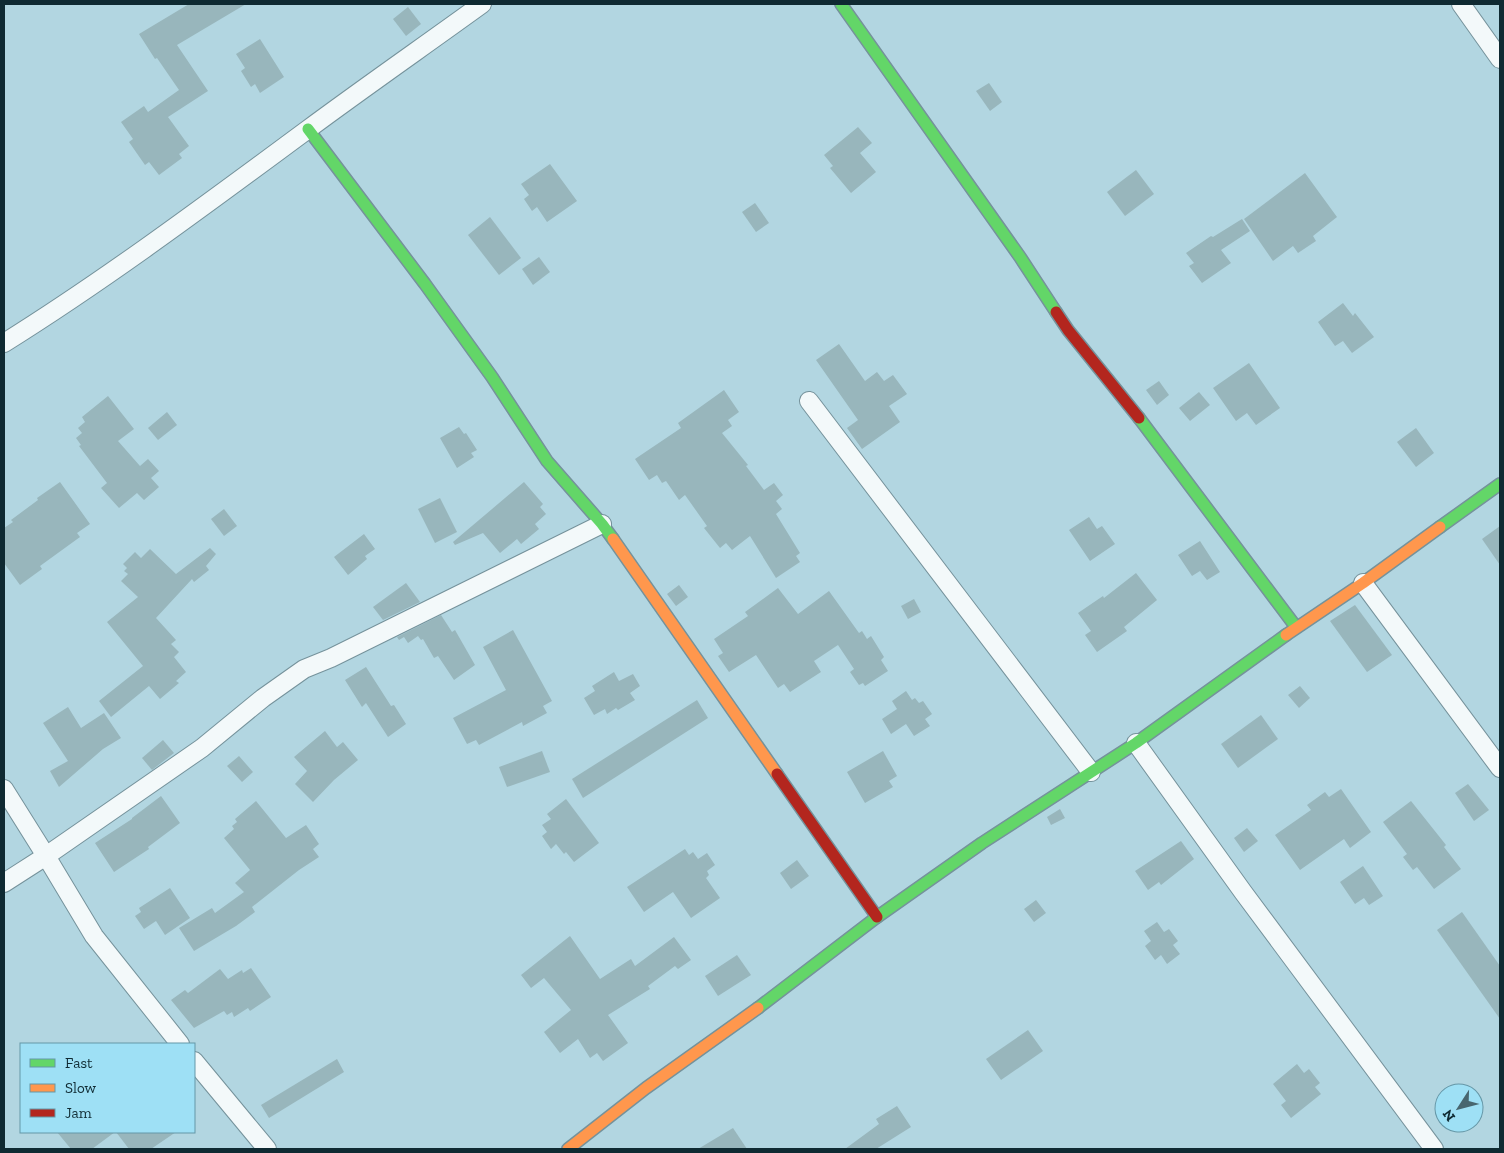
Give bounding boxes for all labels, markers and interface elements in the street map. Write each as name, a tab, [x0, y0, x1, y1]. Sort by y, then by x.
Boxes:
legend	[20, 1043, 195, 1133]
text: Fast	[65, 1054, 93, 1072]
text: Slow	[65, 1079, 97, 1097]
north arrow	[1434, 1083, 1484, 1133]
text: Jam	[65, 1104, 92, 1122]
text: N	[1439, 1106, 1459, 1125]

